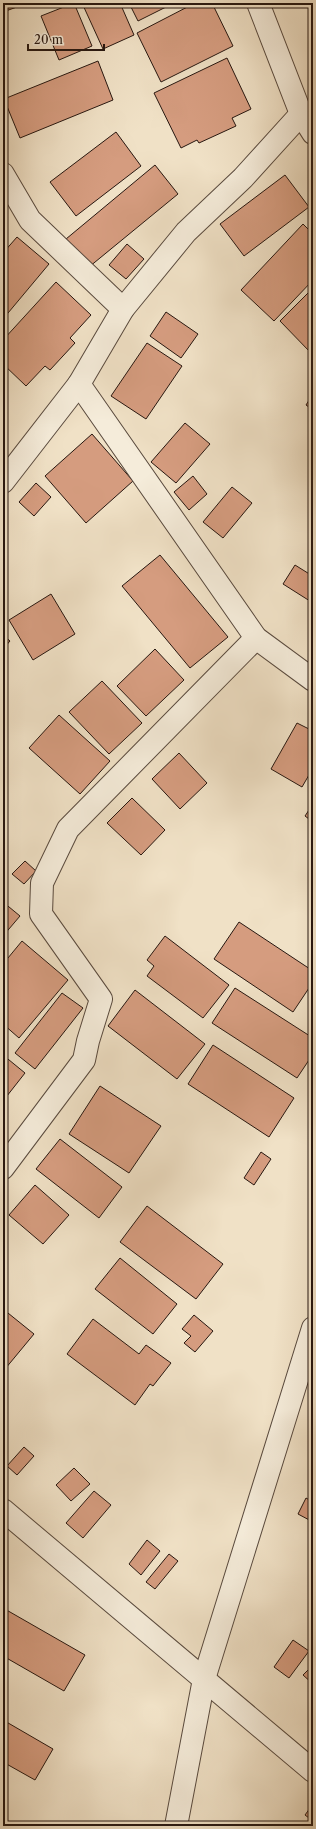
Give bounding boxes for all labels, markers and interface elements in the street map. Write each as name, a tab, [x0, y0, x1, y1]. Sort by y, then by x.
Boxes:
scale bar	[28, 26, 104, 52]
text: 20 m	[34, 32, 63, 47]

